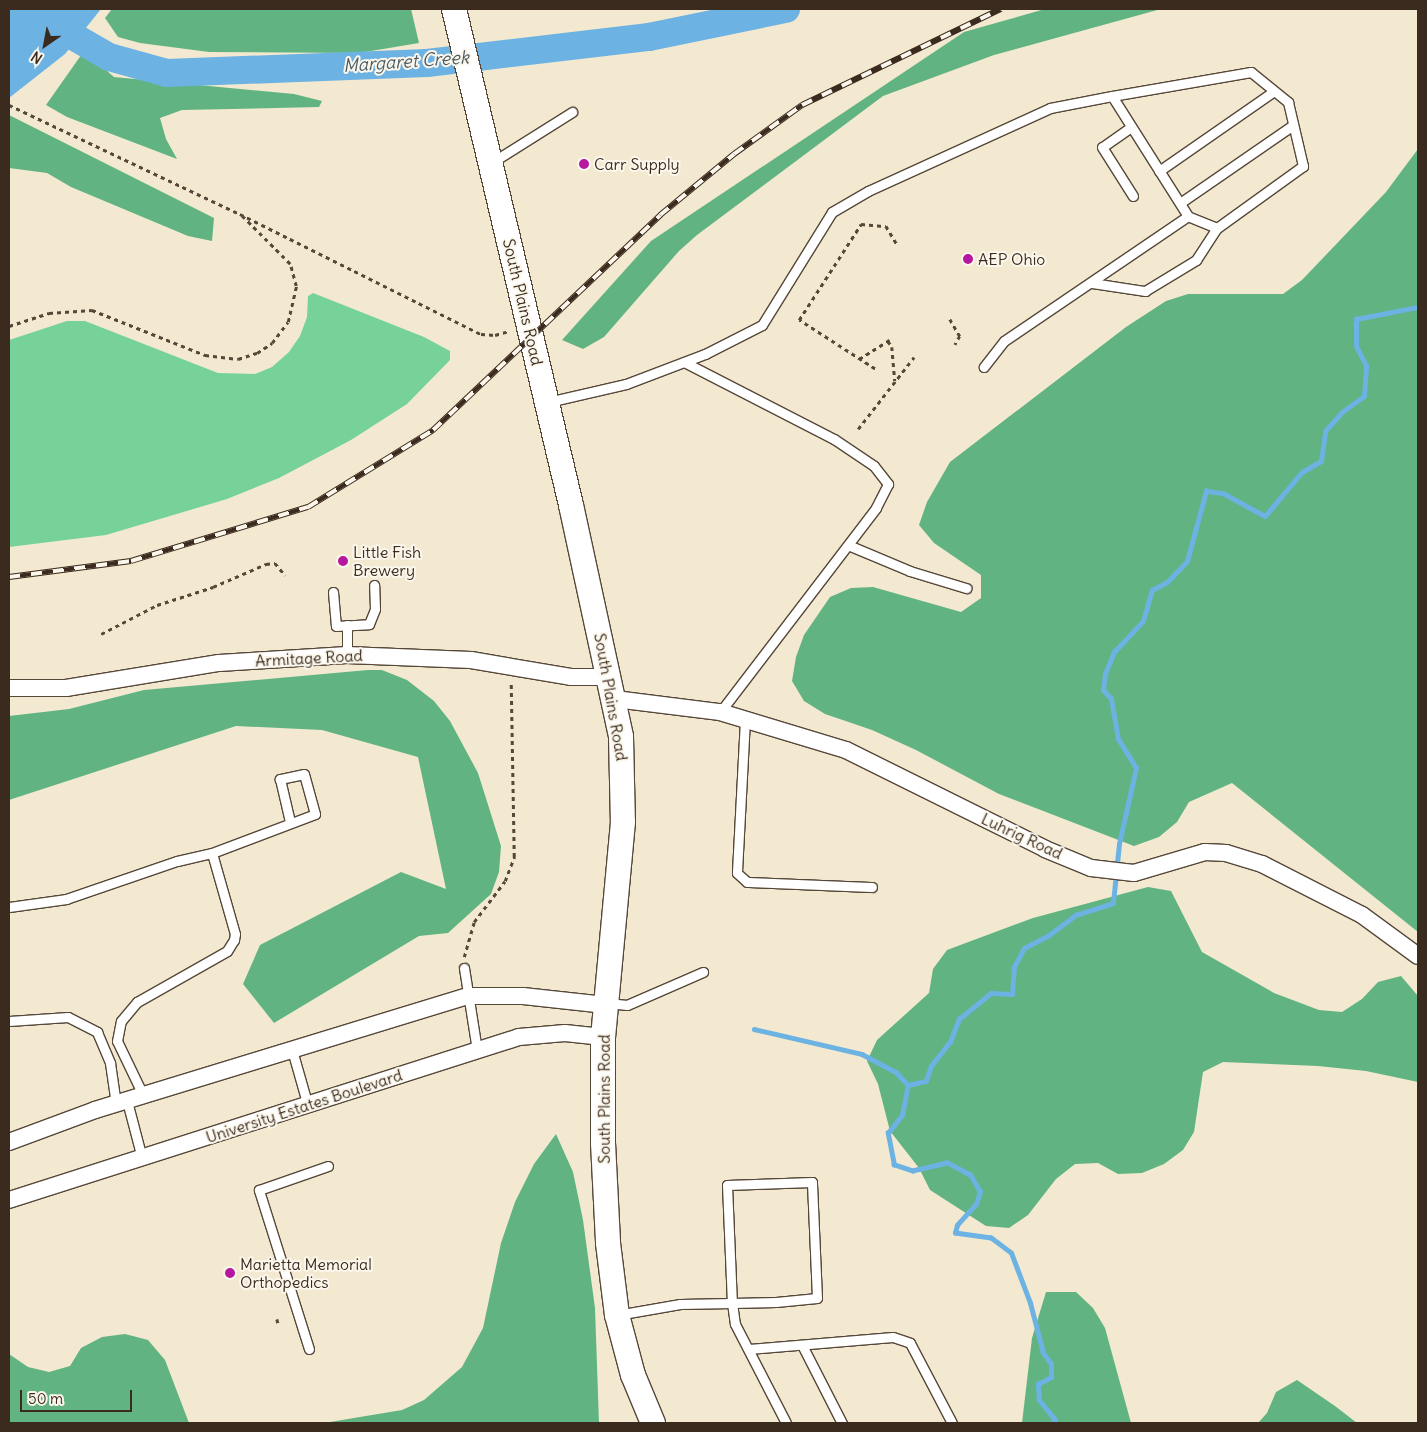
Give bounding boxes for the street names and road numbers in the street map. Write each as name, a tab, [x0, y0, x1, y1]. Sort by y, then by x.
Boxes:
street label: South Plains Road	[499, 237, 547, 367]
street label: South Plains Road	[590, 632, 632, 762]
street label: Armitage Road	[255, 646, 363, 670]
street label: Luhrig Road	[978, 809, 1066, 863]
street label: South Plains Road	[594, 1034, 614, 1164]
street label: University Estates Boulevard	[203, 1065, 405, 1147]

